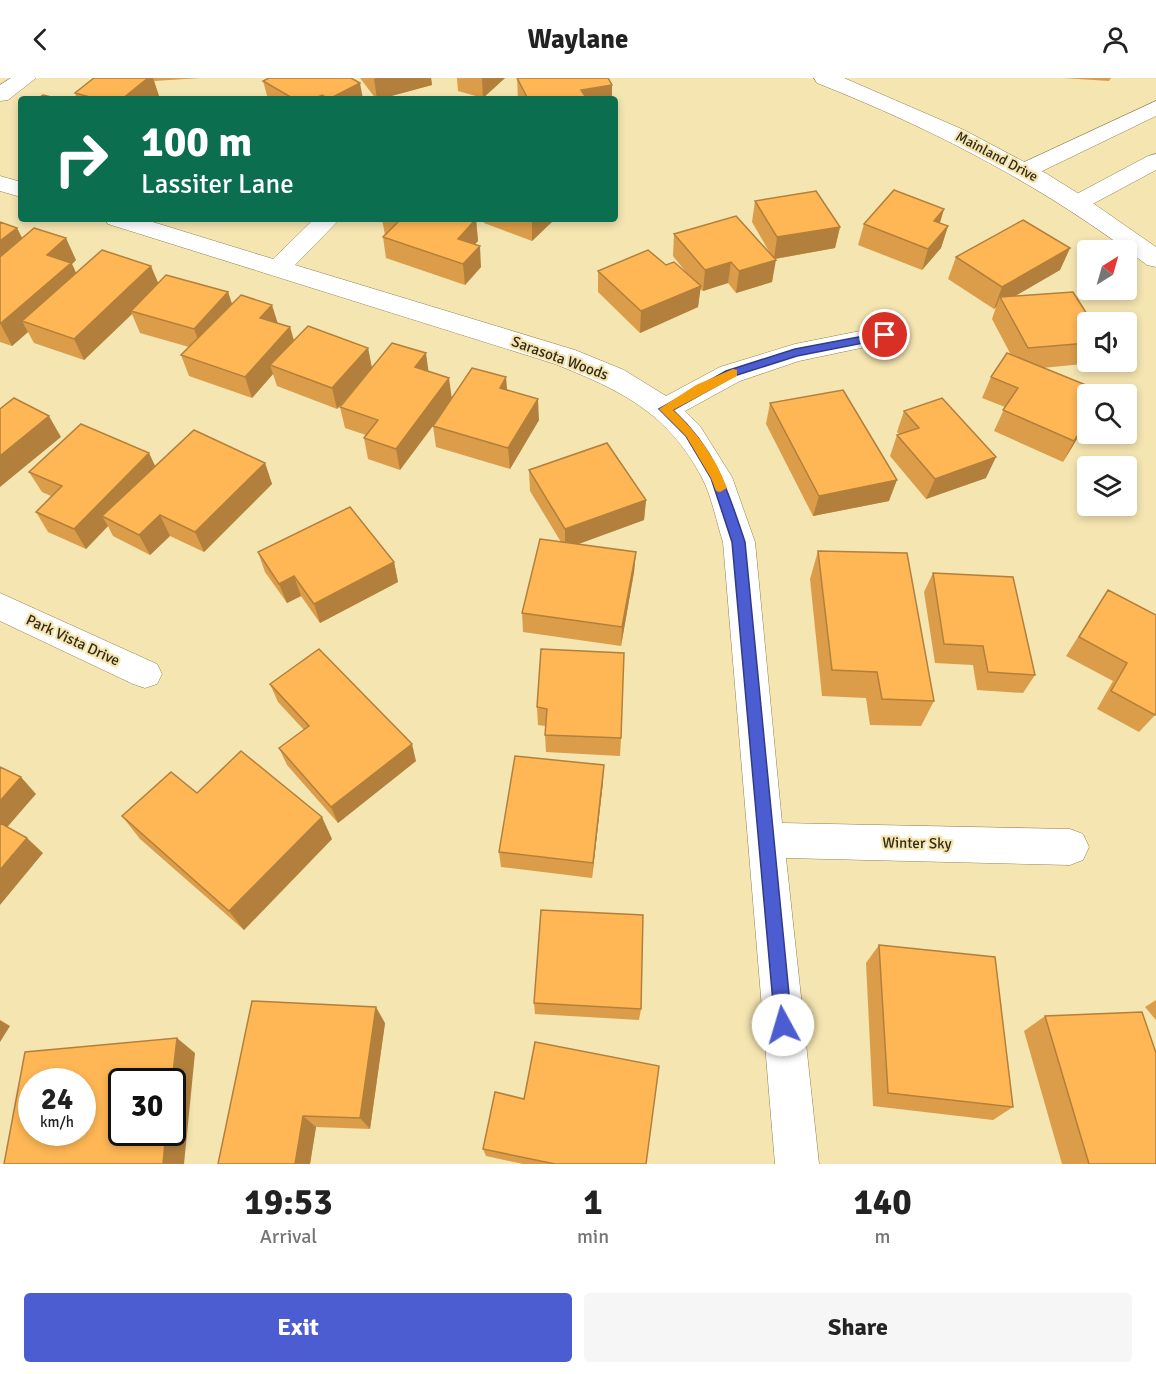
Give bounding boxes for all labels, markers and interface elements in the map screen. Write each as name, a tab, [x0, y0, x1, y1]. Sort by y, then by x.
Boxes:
icon: back	[24, 23, 57, 56]
text: Waylane	[527, 23, 629, 56]
icon: person	[1099, 23, 1132, 56]
text: 100 m	[141, 117, 252, 168]
icon: right	[42, 120, 120, 198]
street label: Mainland Drive	[953, 128, 1041, 185]
text: Lassiter Lane	[141, 168, 294, 201]
north arrow	[1077, 240, 1137, 300]
map controls	[1077, 240, 1137, 516]
pin	[859, 309, 910, 360]
button: sound	[1077, 312, 1137, 372]
icon: arrive	[868, 318, 901, 351]
street label: Sarasota Woods	[509, 332, 611, 384]
button: search	[1077, 384, 1137, 444]
button: layers	[1077, 456, 1137, 516]
street label: Park Vista Drive	[23, 610, 123, 670]
street label: Winter Sky	[882, 833, 952, 853]
position arrow	[751, 993, 815, 1057]
speed limit sign: 30	[108, 1068, 186, 1146]
text: 24	[41, 1081, 73, 1118]
text: km/h	[40, 1113, 74, 1131]
text: 19:53	[244, 1180, 333, 1225]
text: 1	[583, 1180, 603, 1225]
text: 140	[853, 1180, 912, 1225]
text: Arrival	[260, 1224, 317, 1249]
text: min	[577, 1224, 609, 1249]
text: m	[875, 1224, 891, 1249]
button: Exit	[24, 1293, 572, 1362]
button: Share	[584, 1293, 1132, 1362]

